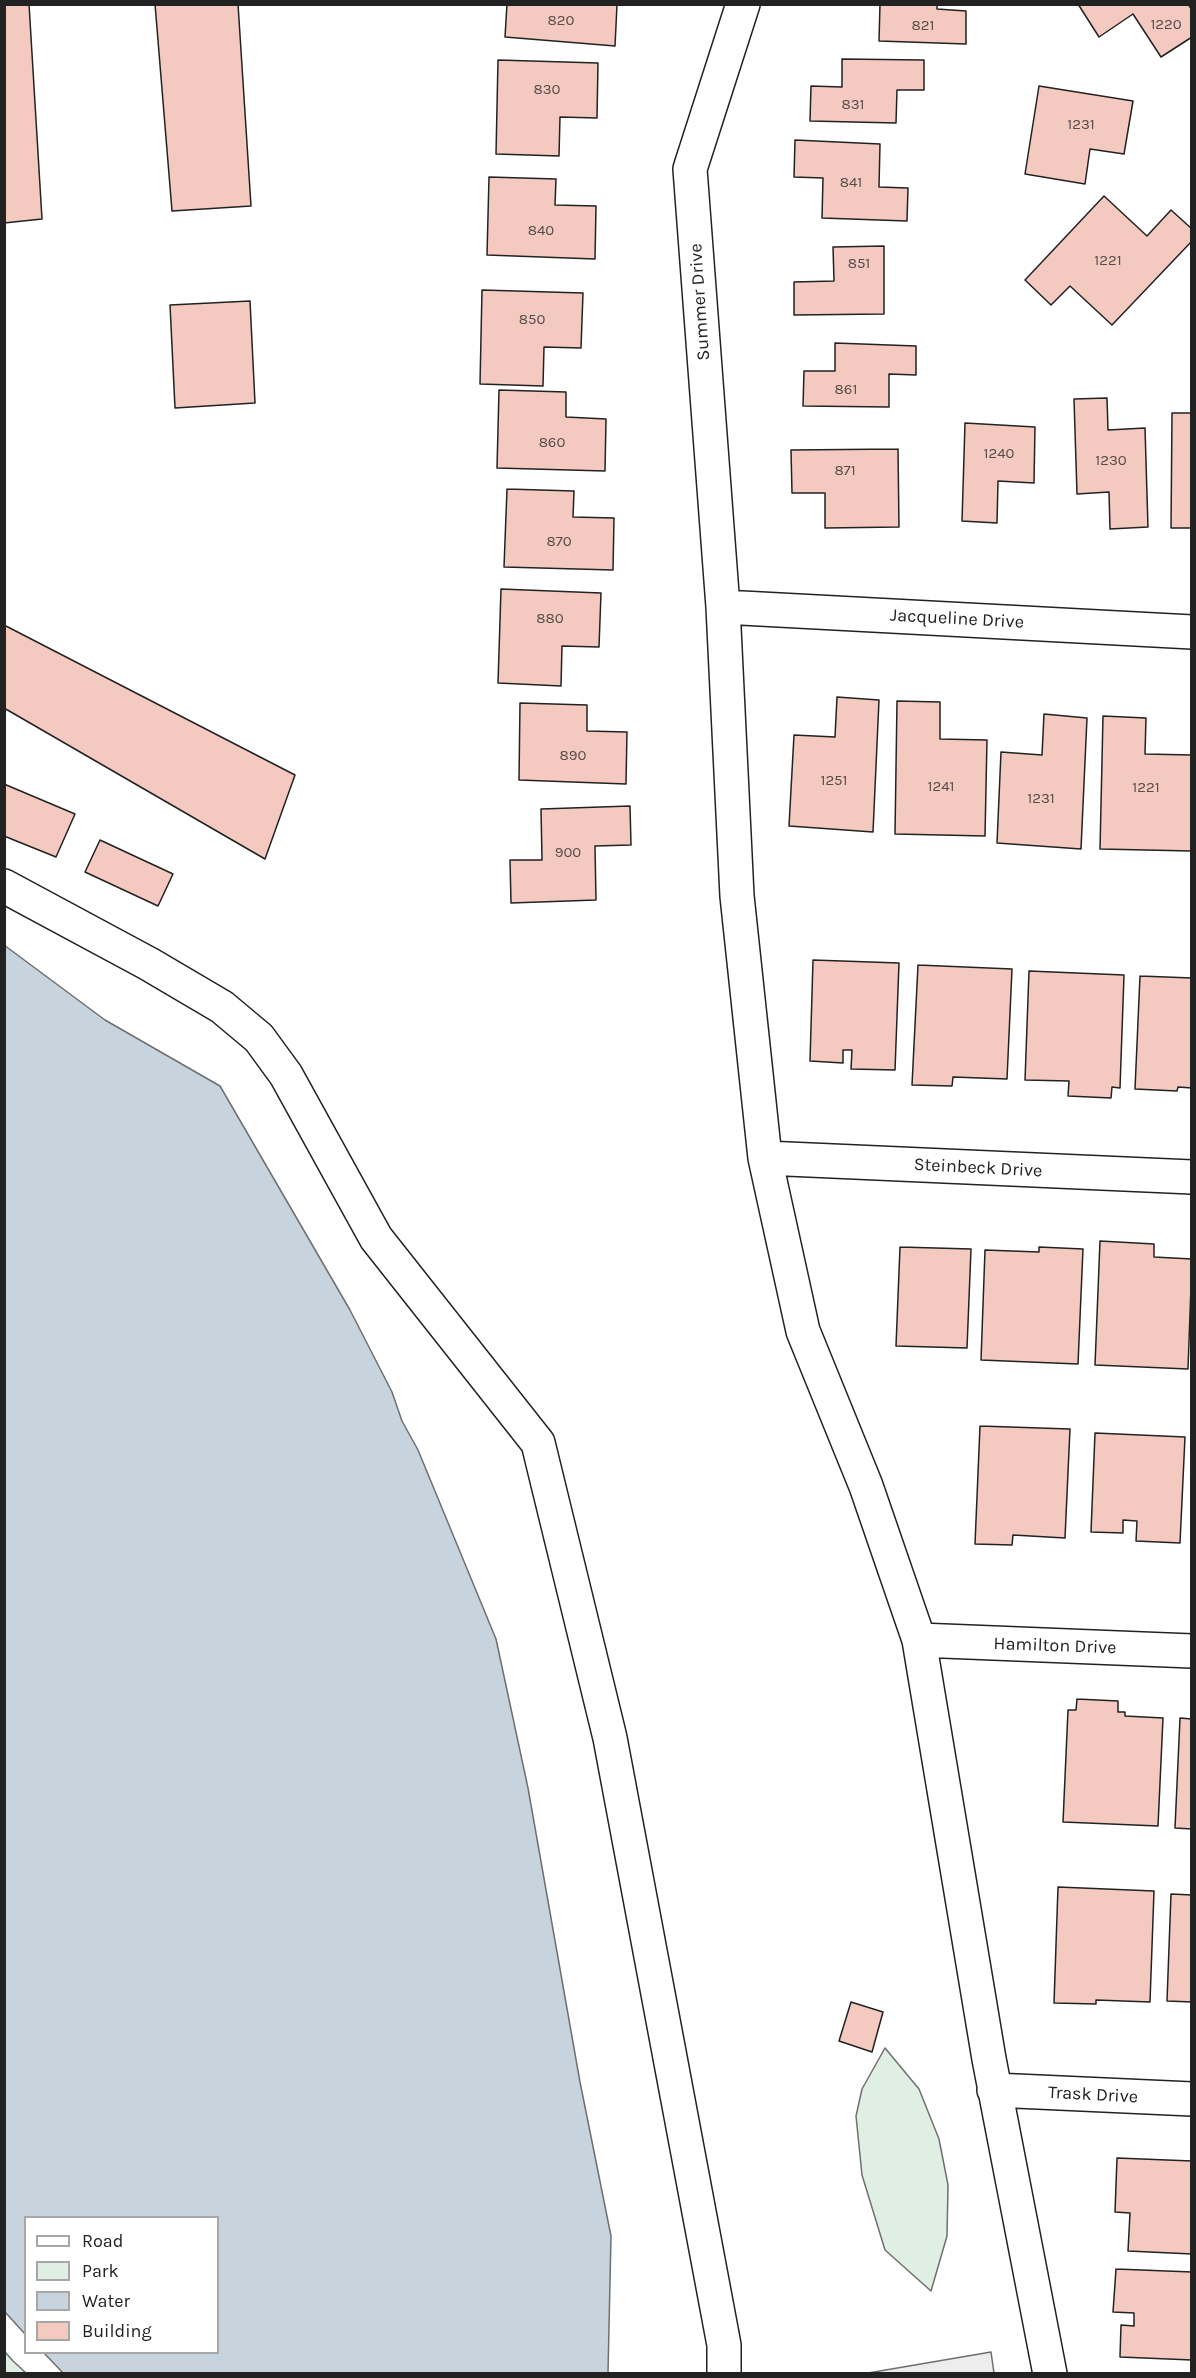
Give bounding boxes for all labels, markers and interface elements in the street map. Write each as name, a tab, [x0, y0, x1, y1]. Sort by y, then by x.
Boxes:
house number: 820	[548, 12, 574, 30]
house number: 1220	[1150, 16, 1182, 34]
house number: 821	[912, 17, 934, 35]
house number: 830	[534, 81, 560, 99]
house number: 831	[841, 96, 865, 114]
house number: 1231	[1067, 116, 1095, 134]
house number: 841	[840, 174, 862, 192]
house number: 840	[528, 222, 554, 240]
street label: Summer Drive	[685, 243, 715, 361]
house number: 1221	[1094, 252, 1122, 270]
house number: 851	[848, 255, 870, 273]
house number: 850	[519, 311, 545, 329]
house number: 861	[835, 381, 857, 399]
house number: 860	[539, 434, 565, 452]
house number: 1240	[984, 445, 1014, 463]
house number: 1230	[1095, 452, 1127, 470]
house number: 871	[834, 462, 856, 480]
house number: 870	[546, 533, 572, 551]
street label: Jacqueline Drive	[890, 605, 1024, 633]
house number: 880	[536, 610, 564, 628]
house number: 890	[560, 747, 586, 765]
house number: 1251	[820, 772, 848, 790]
house number: 1241	[928, 778, 954, 796]
house number: 1221	[1132, 779, 1160, 797]
house number: 1231	[1027, 790, 1055, 808]
house number: 900	[555, 844, 581, 862]
street label: Steinbeck Drive	[913, 1154, 1043, 1182]
street label: Hamilton Drive	[993, 1633, 1117, 1659]
street label: Trask Drive	[1047, 2082, 1139, 2108]
legend	[24, 2216, 219, 2354]
text: Road	[82, 2230, 123, 2252]
text: Park	[82, 2260, 119, 2282]
text: Water	[82, 2290, 130, 2312]
text: Building	[82, 2320, 152, 2342]

